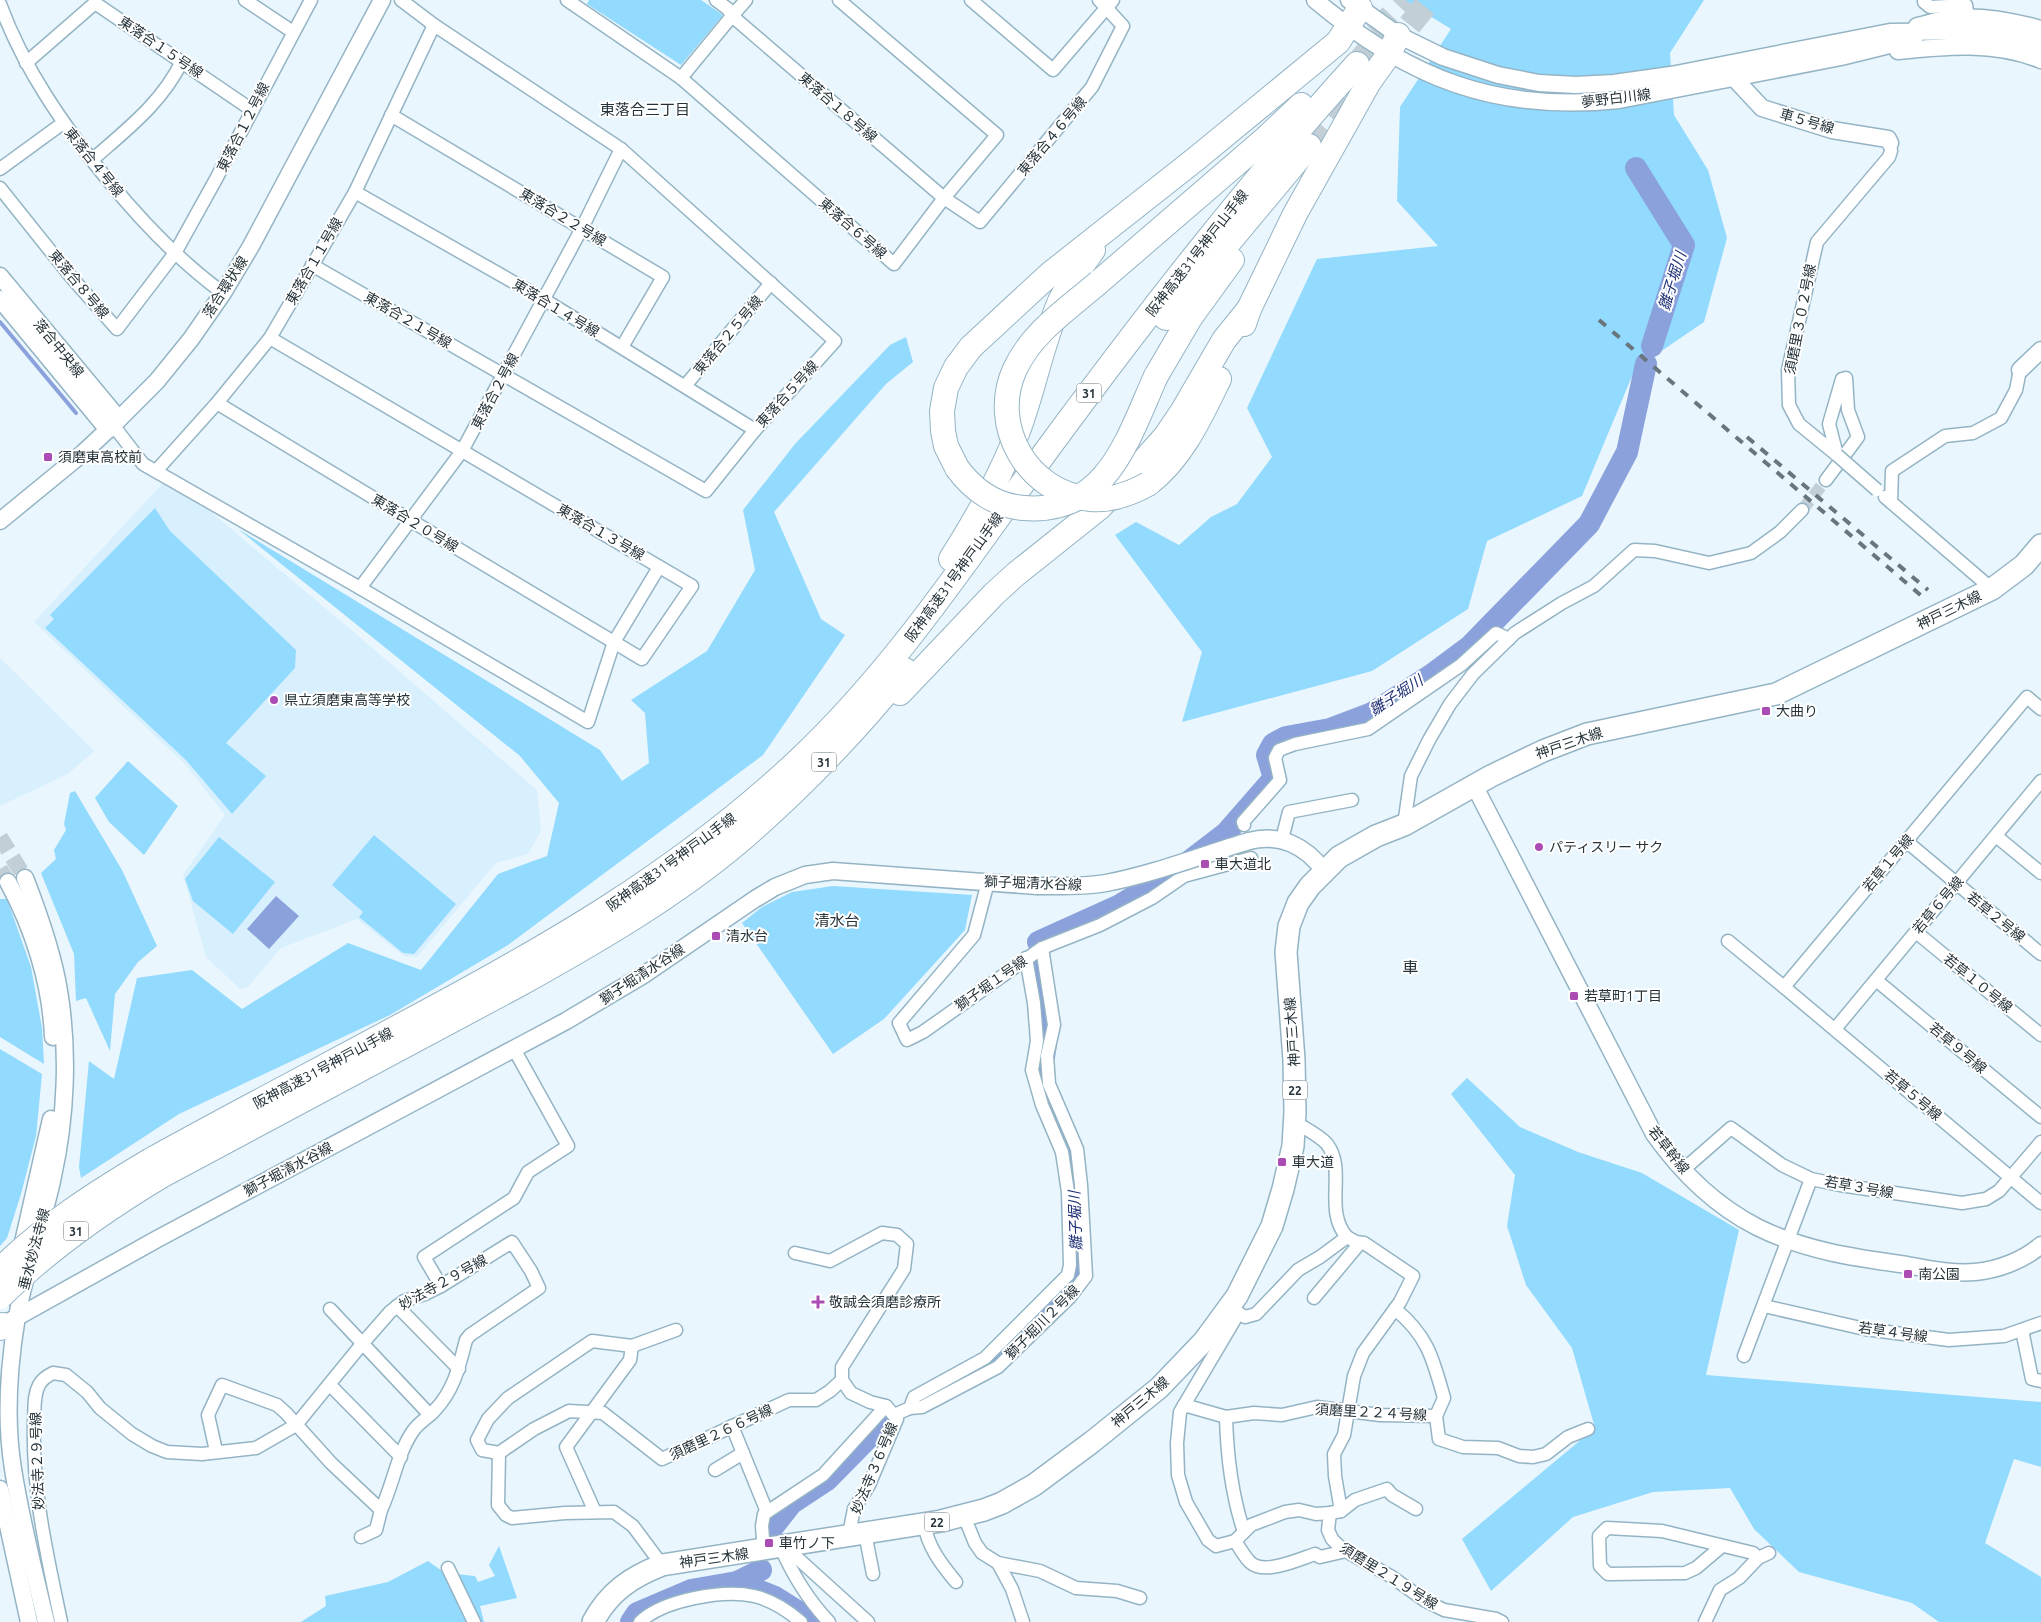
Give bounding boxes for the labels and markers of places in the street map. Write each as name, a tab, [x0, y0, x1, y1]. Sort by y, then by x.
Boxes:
place label: 須磨東高校前	[58, 449, 142, 465]
marker: 須磨東高校前	[42, 451, 54, 463]
place label: 県立須磨東高等学校	[284, 692, 410, 708]
marker: 県立須磨東高等学校	[268, 694, 280, 706]
place label: 大曲り	[1776, 703, 1818, 719]
marker: 大曲り	[1760, 705, 1772, 717]
place label: パティスリー サク	[1549, 839, 1663, 855]
marker: パティスリー サク	[1533, 841, 1545, 853]
place label: 車大道北	[1215, 856, 1271, 872]
marker: 車大道北	[1199, 858, 1211, 870]
place label: 清水台	[726, 928, 768, 944]
marker: 清水台	[710, 930, 722, 942]
place label: 若草町1丁目	[1584, 988, 1662, 1004]
marker: 若草町1丁目	[1568, 990, 1580, 1002]
place label: 車大道	[1292, 1154, 1334, 1170]
marker: 車大道	[1276, 1156, 1288, 1168]
place label: 南公園	[1918, 1266, 1960, 1282]
marker: 南公園	[1902, 1268, 1914, 1280]
place label: 敬誠会須磨診療所	[829, 1294, 941, 1310]
marker: 敬誠会須磨診療所	[811, 1295, 825, 1309]
place label: 車竹ノ下	[779, 1535, 835, 1551]
marker: 車竹ノ下	[763, 1537, 775, 1549]

